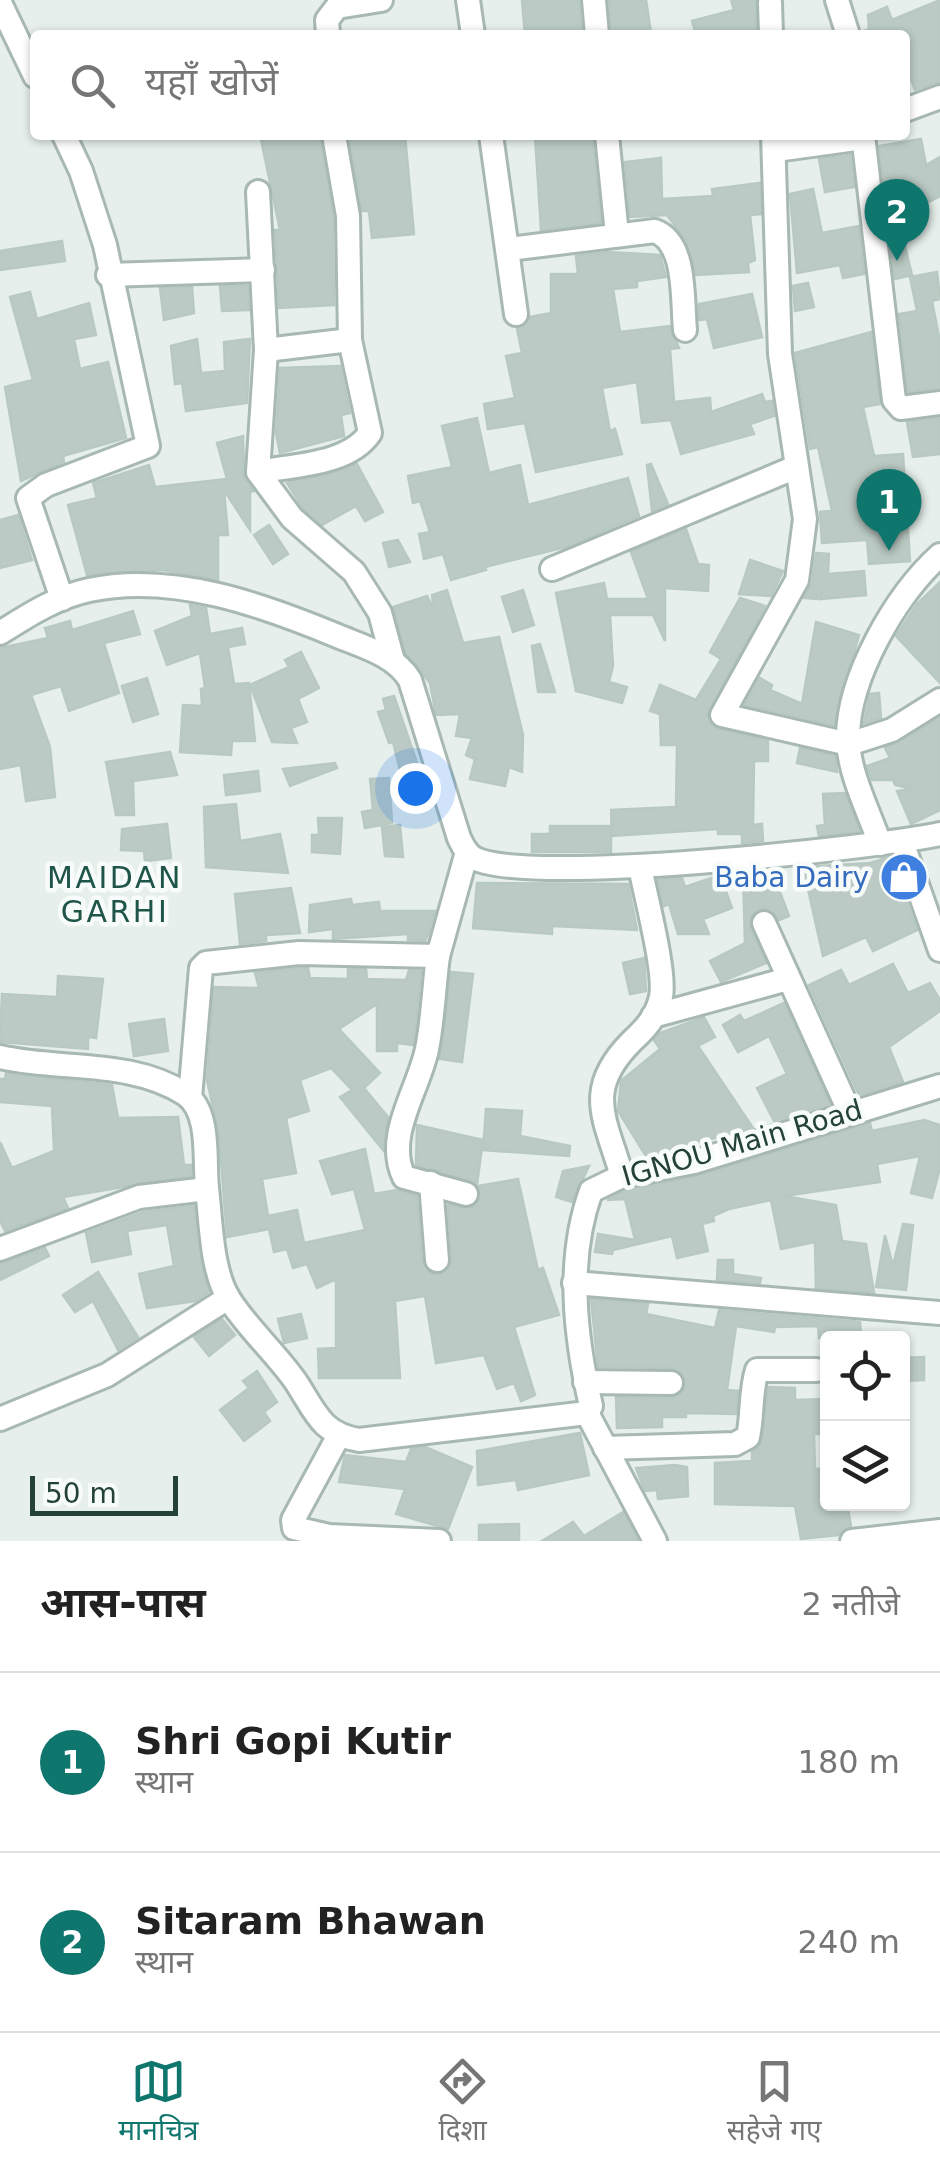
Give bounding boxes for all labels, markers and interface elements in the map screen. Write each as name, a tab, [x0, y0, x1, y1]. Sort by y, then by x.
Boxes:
search box	[30, 30, 910, 140]
icon: search	[65, 58, 120, 113]
text: यहाँ खोजें	[145, 60, 278, 104]
pin: 2	[864, 178, 930, 261]
pin: 1	[856, 468, 922, 551]
your location	[390, 763, 441, 814]
shop icon: Baba Dairy	[878, 851, 930, 903]
district label: MAIDAN GARHI	[47, 860, 183, 929]
place label: Baba Dairy	[714, 861, 869, 894]
street label: IGNOU Main Road	[618, 1093, 866, 1193]
map controls	[820, 1331, 910, 1511]
button: locate	[820, 1331, 910, 1421]
button: layers	[820, 1421, 910, 1511]
scale bar	[30, 1471, 178, 1516]
text: 50 m	[45, 1477, 117, 1510]
text: आस-पास	[40, 1578, 206, 1627]
text: 2 नतीजे	[801, 1585, 900, 1623]
text: Shri Gopi Kutir	[135, 1719, 451, 1763]
text: 1	[61, 1743, 84, 1781]
text: 180 m	[798, 1743, 900, 1781]
text: स्थान	[135, 1763, 193, 1801]
text: Sitaram Bhawan	[135, 1899, 486, 1943]
text: 2	[61, 1923, 84, 1961]
text: 240 m	[798, 1923, 900, 1961]
text: स्थान	[135, 1943, 193, 1981]
tab: मानचित्र	[118, 2054, 198, 2151]
tab: दिशा	[435, 2054, 490, 2151]
tab: सहेजे गए	[727, 2054, 822, 2151]

